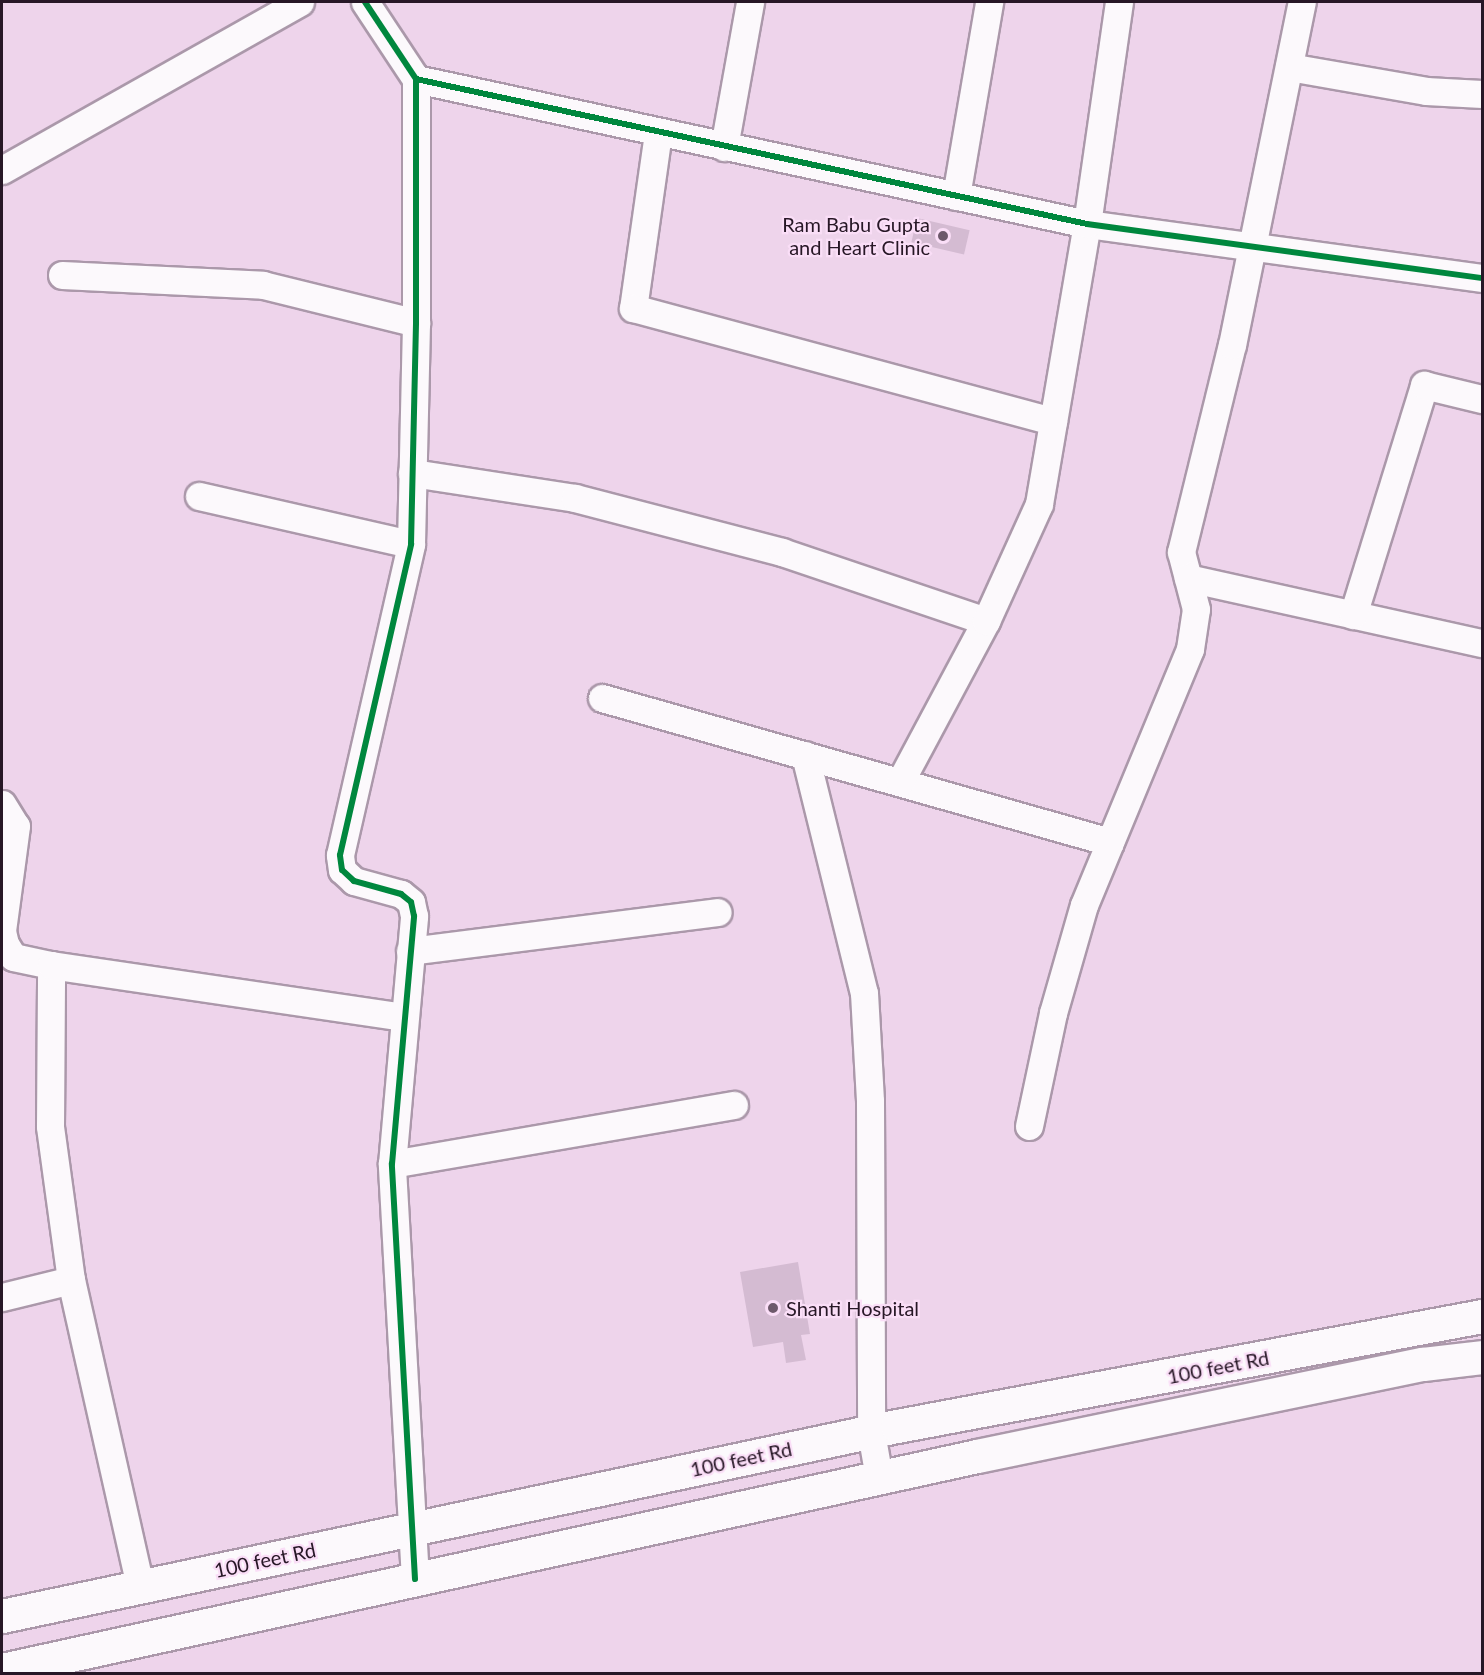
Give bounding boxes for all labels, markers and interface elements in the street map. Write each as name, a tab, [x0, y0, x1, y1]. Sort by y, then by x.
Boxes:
place label: Ram Babu Gupta and Heart Clinic	[782, 213, 930, 260]
marker: Ram Babu Gupta and Heart Clinic	[934, 227, 952, 245]
place label: Shanti Hospital	[786, 1296, 919, 1320]
marker: Shanti Hospital	[764, 1299, 782, 1317]
street label: 100 feet Rd	[1165, 1345, 1271, 1389]
street label: 100 feet Rd	[688, 1437, 794, 1481]
street label: 100 feet Rd	[212, 1538, 318, 1582]

